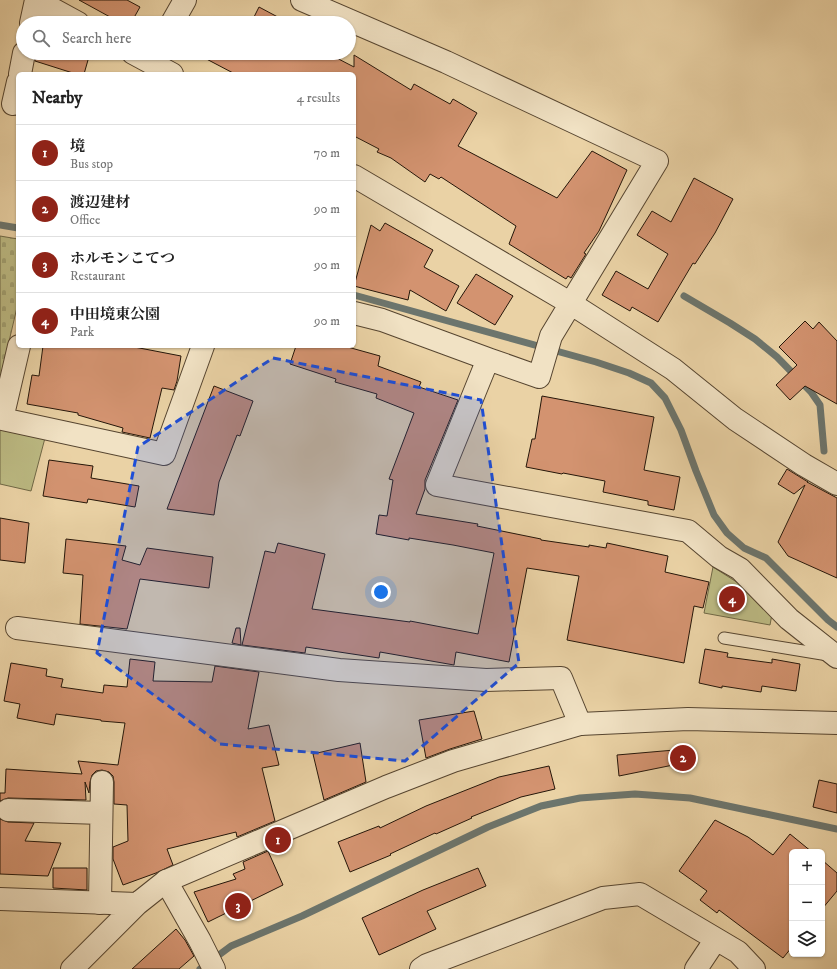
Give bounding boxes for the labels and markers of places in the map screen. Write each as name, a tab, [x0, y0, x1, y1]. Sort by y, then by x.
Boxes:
pin: 4	[719, 584, 745, 614]
pin: 2	[670, 743, 696, 773]
pin: 1	[265, 825, 291, 855]
pin: 3	[225, 891, 251, 921]

